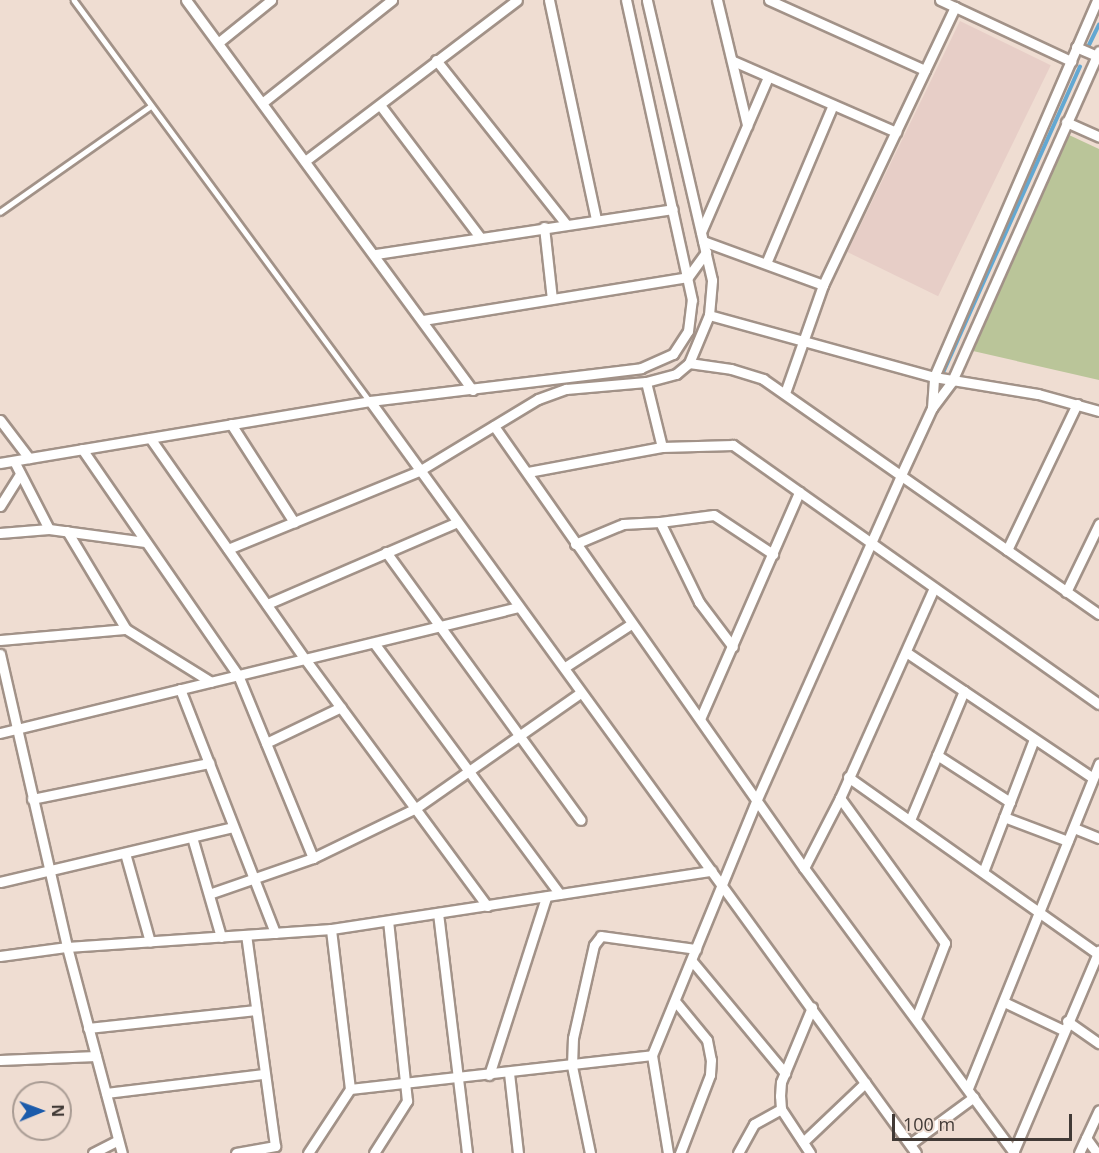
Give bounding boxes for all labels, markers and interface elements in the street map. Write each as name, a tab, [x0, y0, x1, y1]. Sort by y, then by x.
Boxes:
north arrow	[12, 1081, 72, 1141]
scale bar	[895, 1102, 1075, 1140]
text: N	[47, 1104, 69, 1117]
text: 100 m	[903, 1112, 955, 1136]

